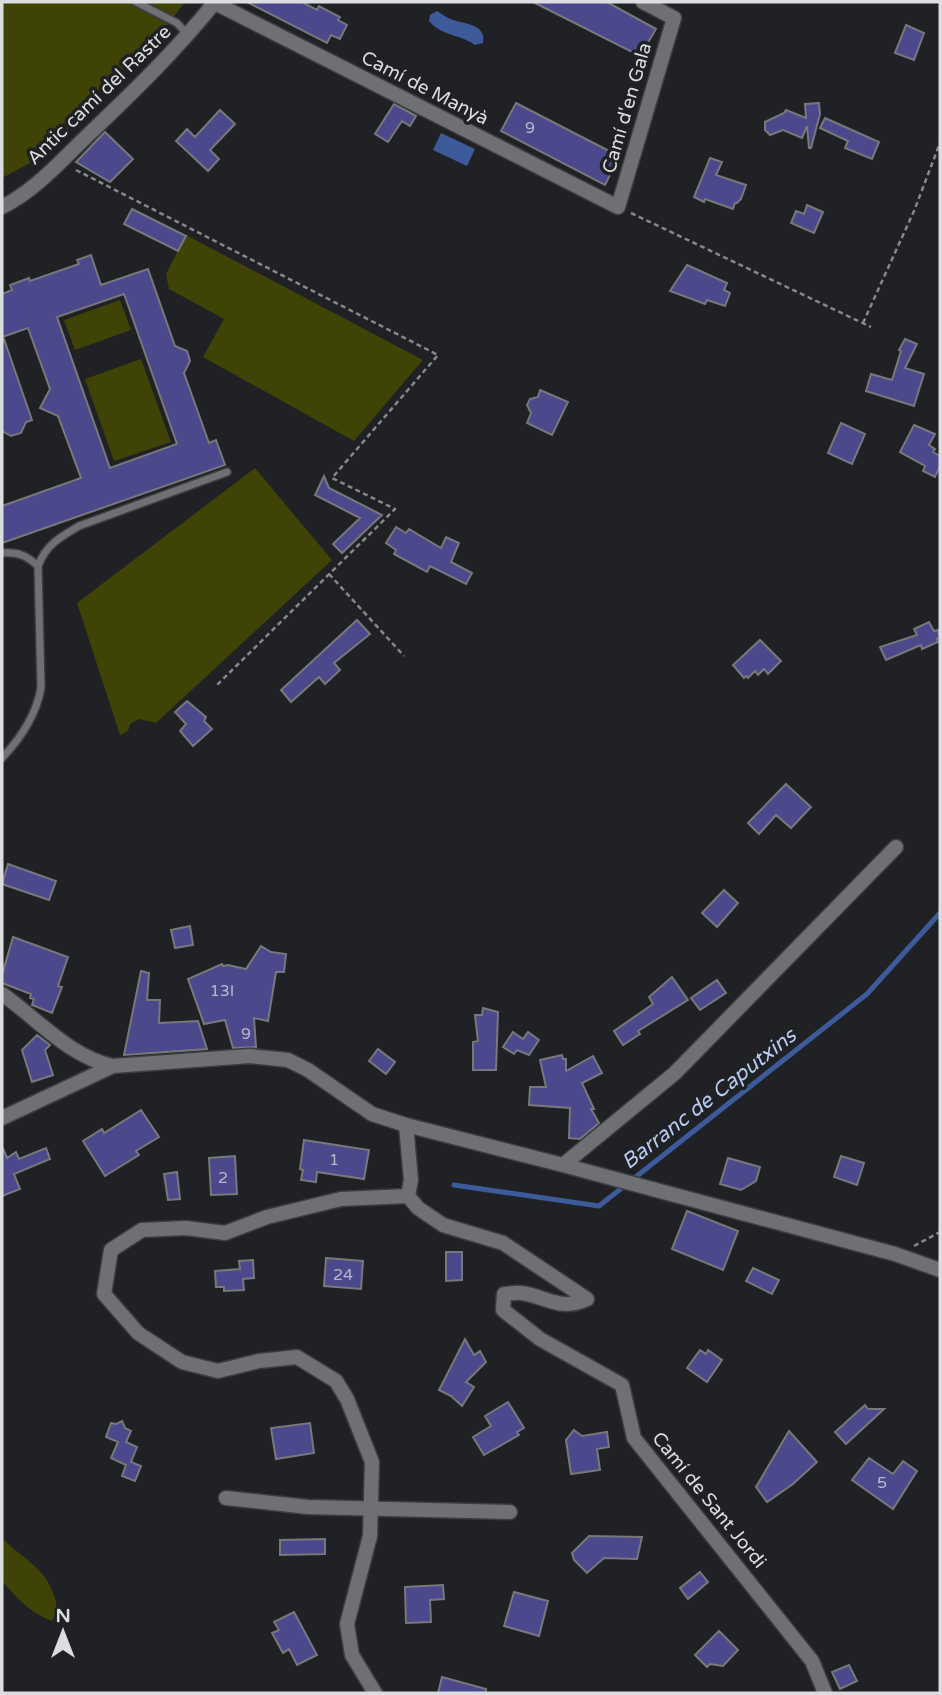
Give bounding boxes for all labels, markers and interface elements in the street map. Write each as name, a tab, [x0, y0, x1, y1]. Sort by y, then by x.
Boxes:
street label: Antic camí del Rastre	[23, 21, 175, 169]
street label: Camí d'en Gala	[598, 40, 656, 176]
street label: Camí de Manyà	[358, 46, 492, 130]
house number: 9	[525, 118, 535, 138]
house number: 13I	[210, 981, 234, 1001]
water label: Barranc de Caputxins	[617, 1022, 803, 1175]
house number: 9	[241, 1024, 251, 1044]
house number: 1	[329, 1150, 339, 1170]
house number: 2	[218, 1168, 228, 1188]
house number: 24	[333, 1265, 353, 1285]
street label: Camí de Sant Jordi	[647, 1428, 771, 1572]
house number: 5	[877, 1473, 887, 1493]
north arrow	[28, 1597, 98, 1667]
text: N	[55, 1605, 71, 1627]

